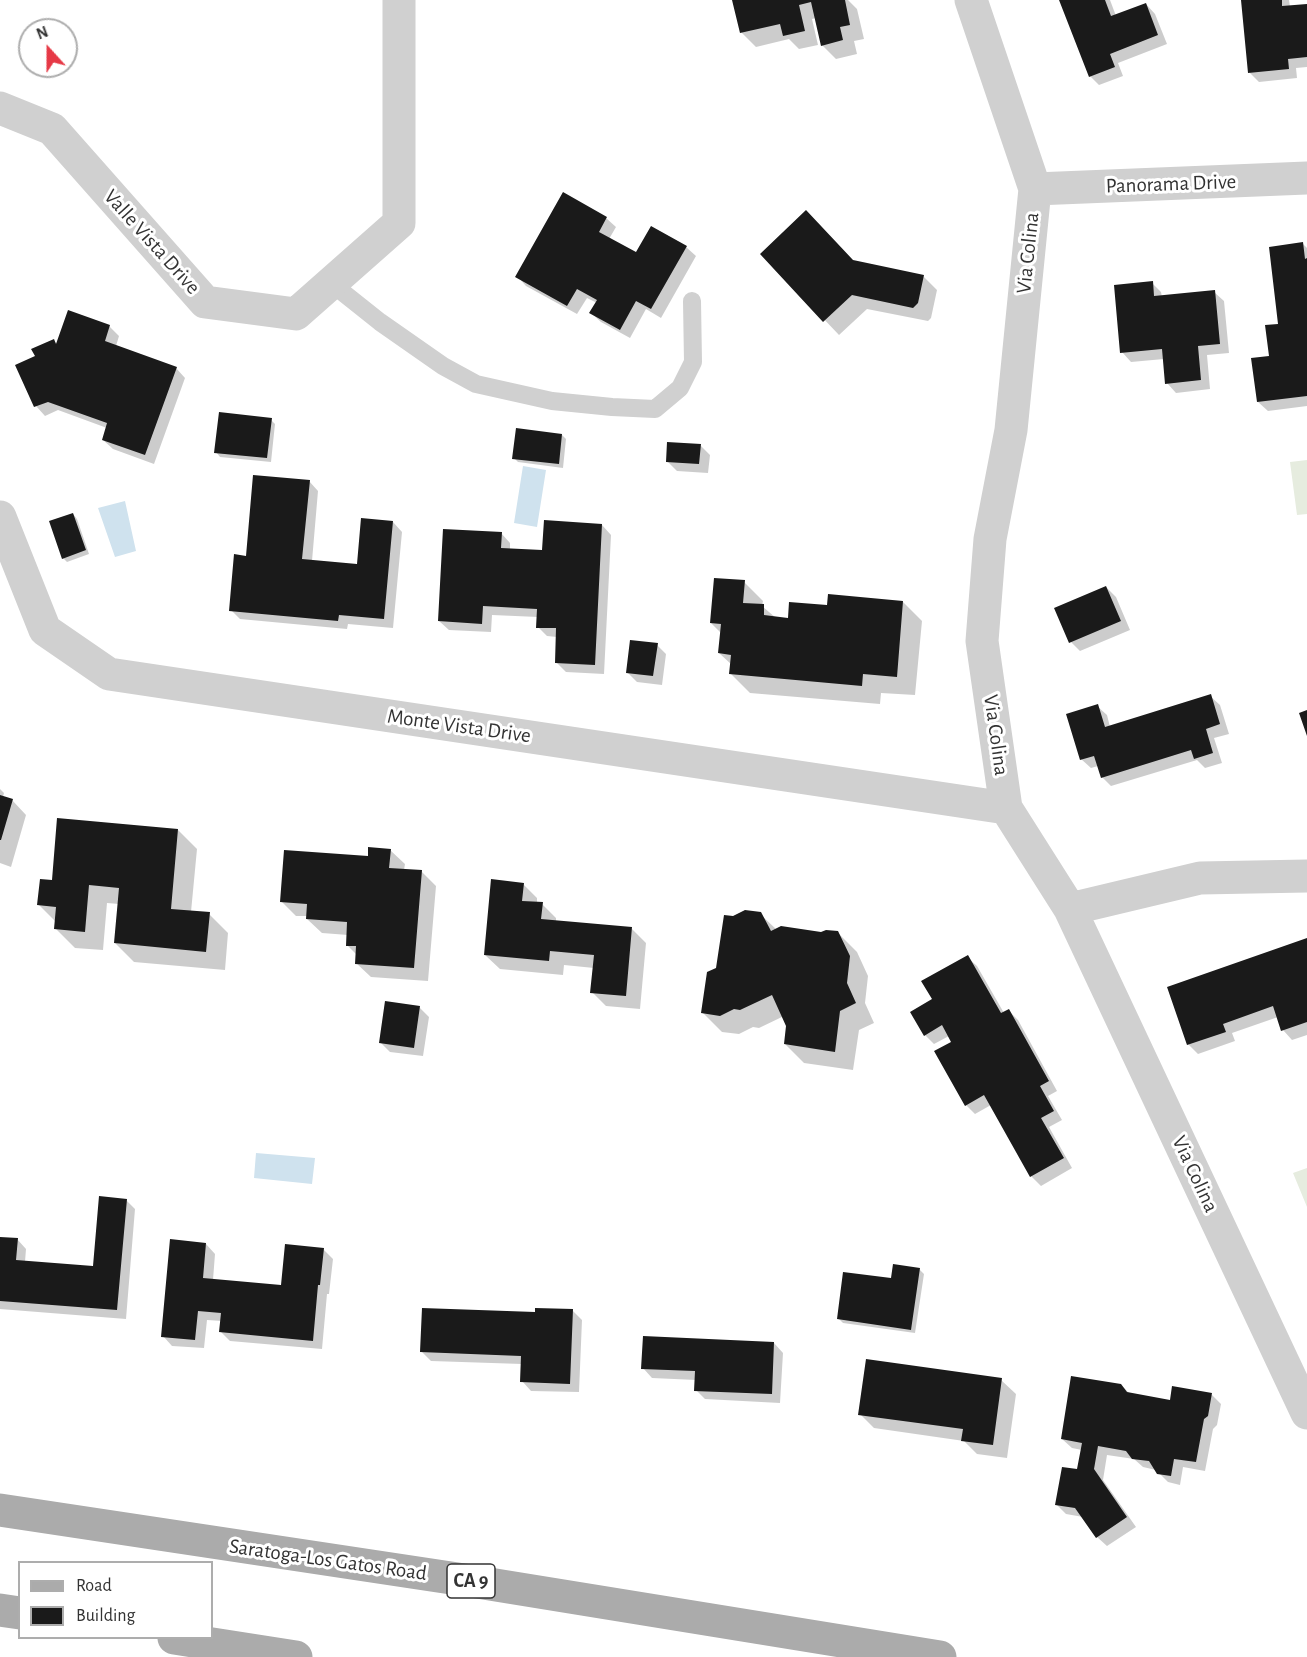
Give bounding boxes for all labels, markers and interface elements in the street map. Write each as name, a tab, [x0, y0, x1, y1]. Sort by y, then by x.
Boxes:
north arrow	[18, 18, 78, 78]
text: N	[34, 24, 50, 43]
street label: Panorama Drive	[1105, 169, 1237, 199]
street label: Valle Vista Drive	[98, 184, 206, 300]
street label: Via Colina	[1011, 211, 1045, 295]
street label: Via Colina	[978, 693, 1014, 777]
street label: Monte Vista Drive	[386, 703, 532, 749]
street label: Via Colina	[1166, 1132, 1224, 1216]
street label: Saratoga-Los Gatos Road	[228, 1534, 428, 1586]
legend	[18, 1561, 213, 1639]
road number: CA 9	[447, 1564, 495, 1598]
text: Road	[76, 1577, 112, 1595]
text: Building	[76, 1607, 135, 1625]

